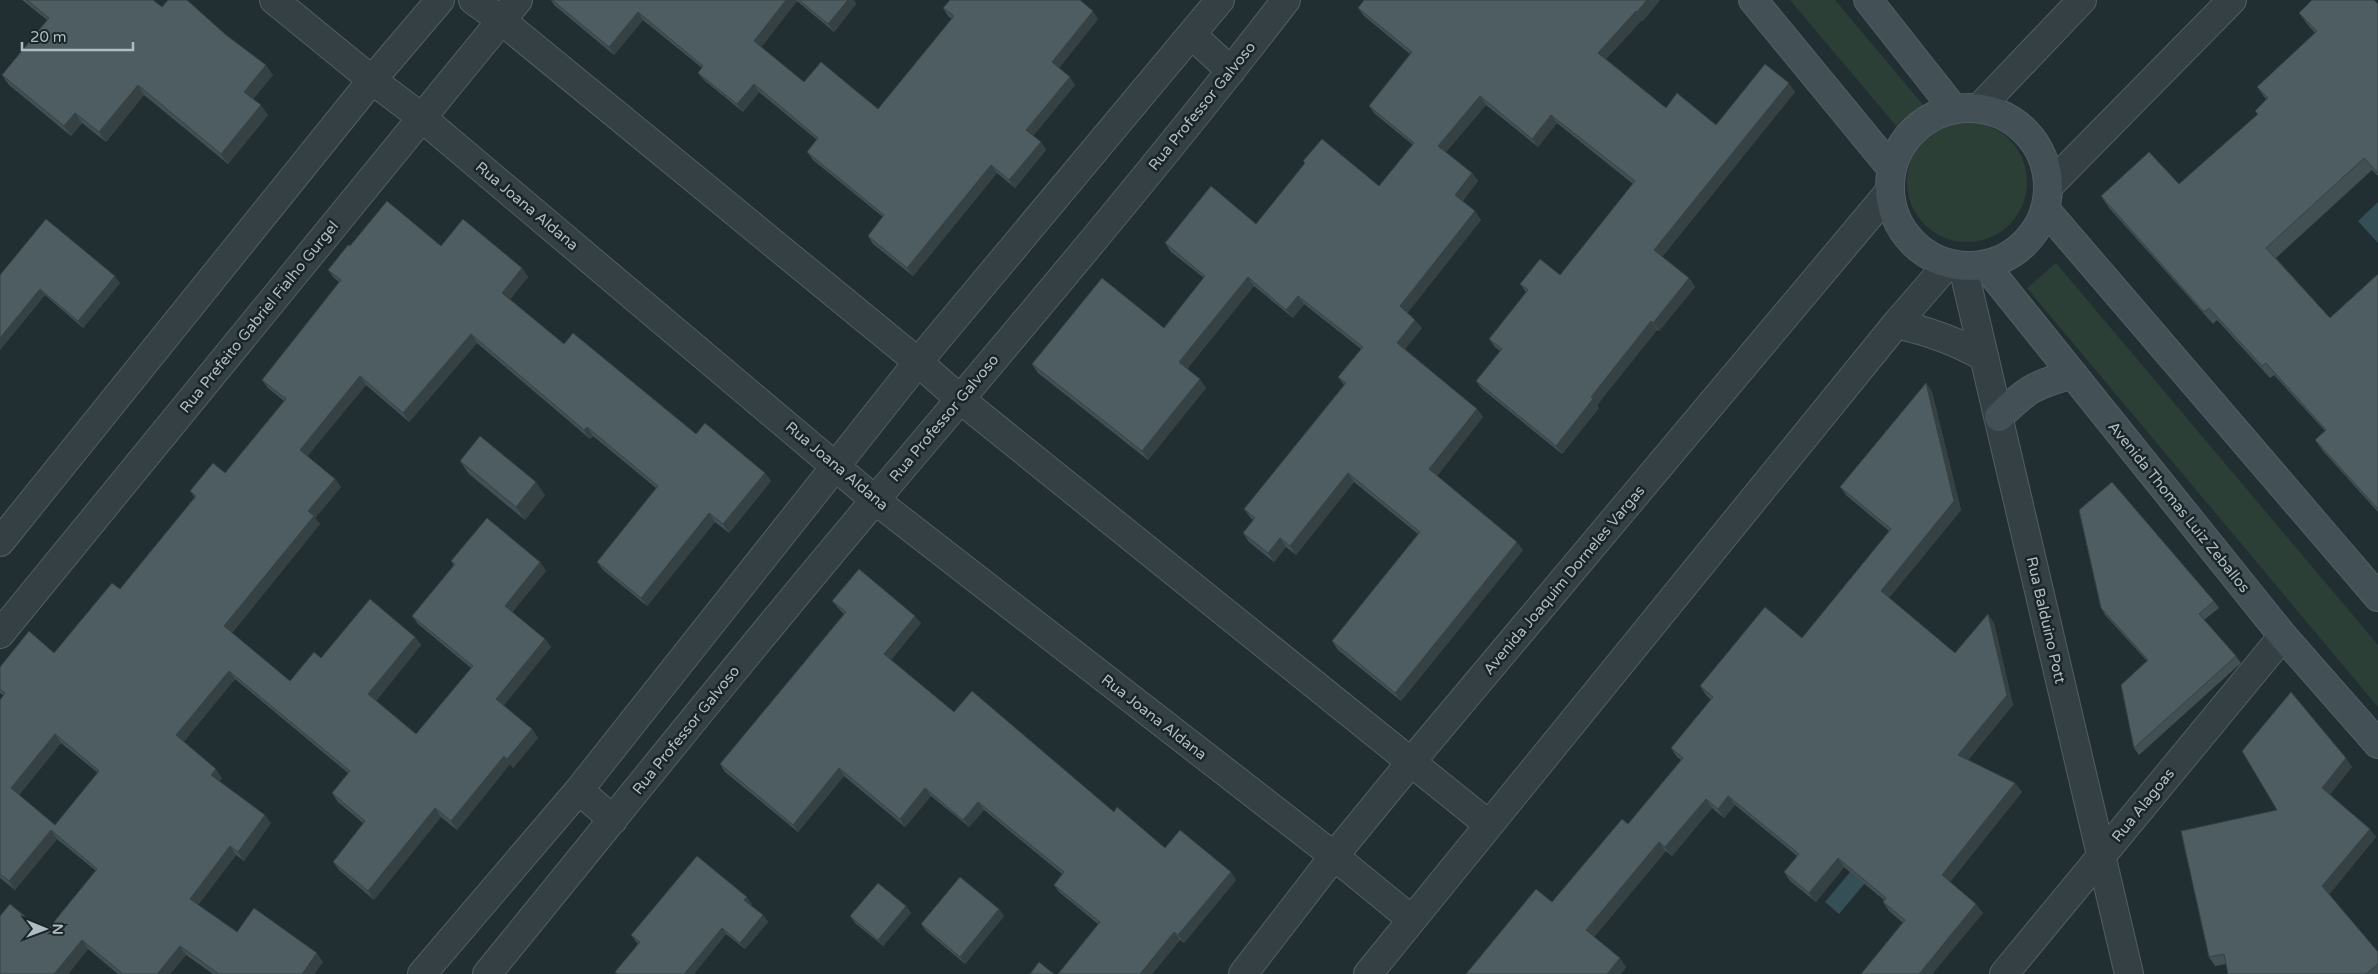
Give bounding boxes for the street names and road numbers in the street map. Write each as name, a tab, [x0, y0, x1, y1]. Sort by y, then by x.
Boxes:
street label: Rua Professor Galvoso	[1145, 38, 1259, 174]
street label: Rua Joana Aldana	[472, 158, 582, 254]
street label: Rua Prefeito Gabriel Fialho Gurgel	[176, 217, 342, 417]
street label: Rua Professor Galvoso	[886, 351, 1002, 485]
street label: Rua Joana Aldana	[782, 418, 892, 514]
street label: Avenida Thomas Luiz Zeballos	[2104, 418, 2254, 596]
street label: Avenida Joaquim Dorneles Vargas	[1479, 482, 1649, 678]
street label: Rua Balduino Pott	[2023, 555, 2069, 685]
street label: Rua Professor Galvoso	[629, 662, 743, 798]
street label: Rua Joana Aldana	[1098, 670, 1210, 764]
street label: Rua Alagoas	[2108, 765, 2178, 845]

